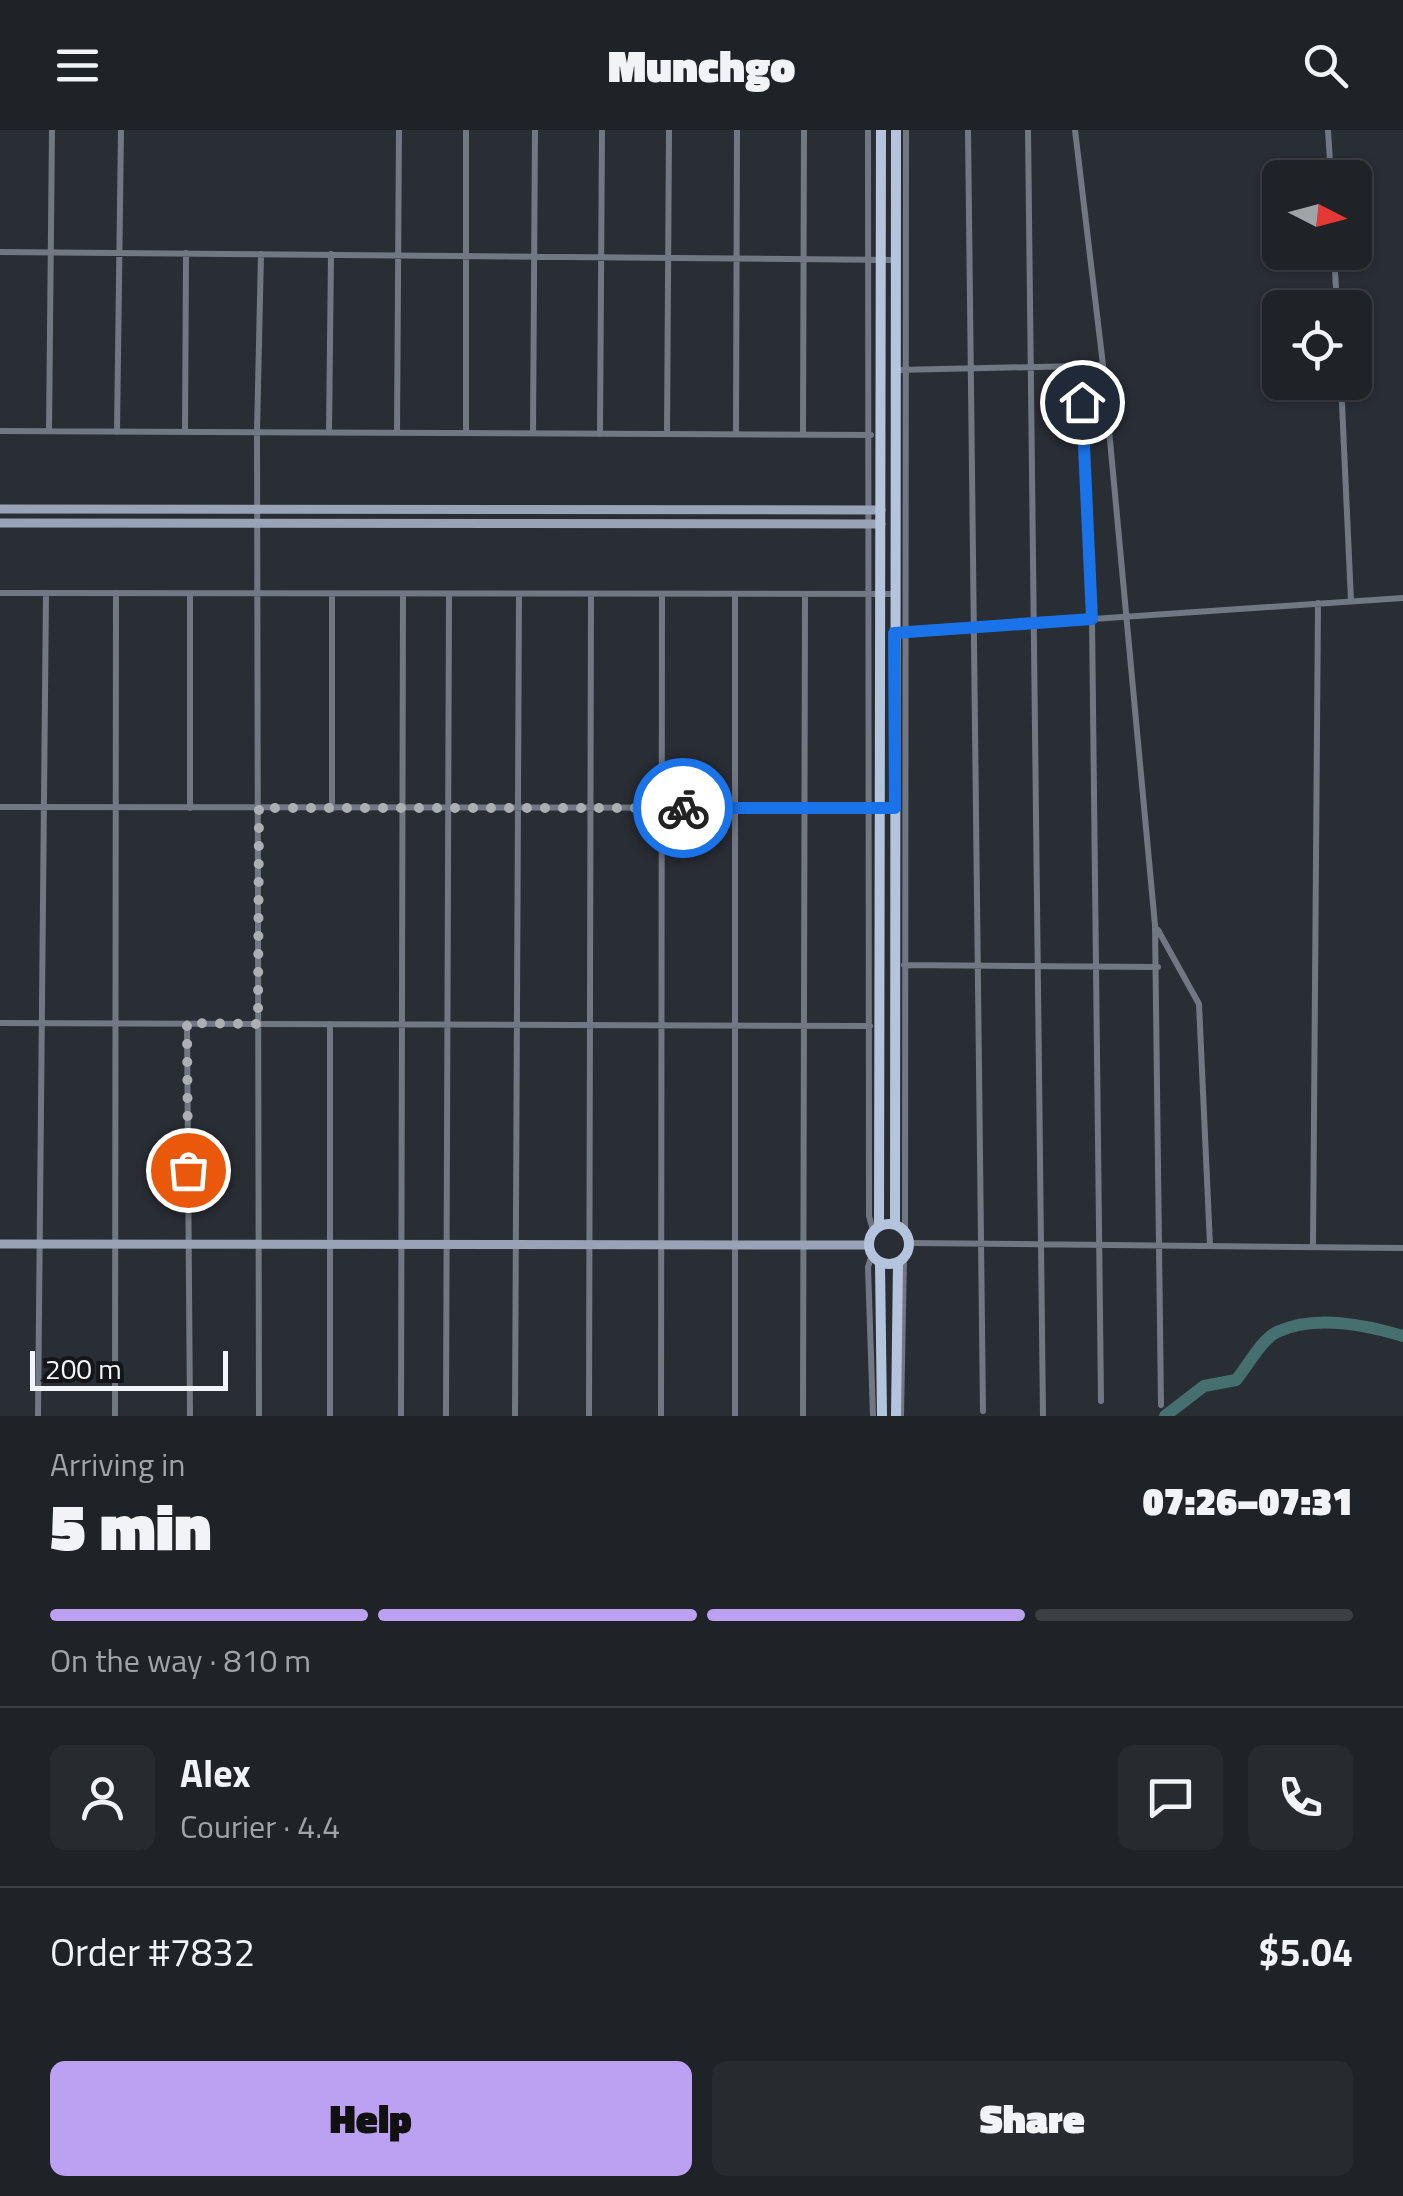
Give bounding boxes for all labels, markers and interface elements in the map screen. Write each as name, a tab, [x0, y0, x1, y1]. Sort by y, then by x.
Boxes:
text: Munchgo	[608, 31, 795, 99]
icon: menu	[50, 38, 105, 93]
icon: search	[1298, 38, 1353, 93]
north arrow	[1262, 160, 1372, 270]
map controls	[1262, 160, 1372, 400]
button: locate	[1262, 290, 1372, 400]
pin	[1040, 360, 1125, 445]
icon: home	[1055, 375, 1110, 430]
courier	[633, 758, 733, 858]
icon: bike	[656, 781, 711, 836]
pin	[146, 1128, 231, 1213]
icon: bag	[161, 1143, 216, 1198]
scale bar	[30, 1346, 228, 1390]
text: 200 m	[45, 1347, 122, 1390]
text: Arriving in	[50, 1440, 186, 1488]
text: 07:26–07:31	[1143, 1472, 1353, 1530]
text: 5 min	[50, 1476, 211, 1575]
text: On the way · 810 m	[50, 1636, 311, 1684]
text: Alex	[180, 1744, 251, 1802]
button: person	[50, 1745, 155, 1850]
button: chat	[1118, 1745, 1223, 1850]
button: phone	[1248, 1745, 1353, 1850]
text: Courier · 4.4	[180, 1802, 340, 1850]
text: Order #7832	[50, 1923, 255, 1981]
text: $5.04	[1258, 1923, 1353, 1981]
button: Help	[50, 2061, 692, 2176]
button: Share	[712, 2061, 1353, 2176]

